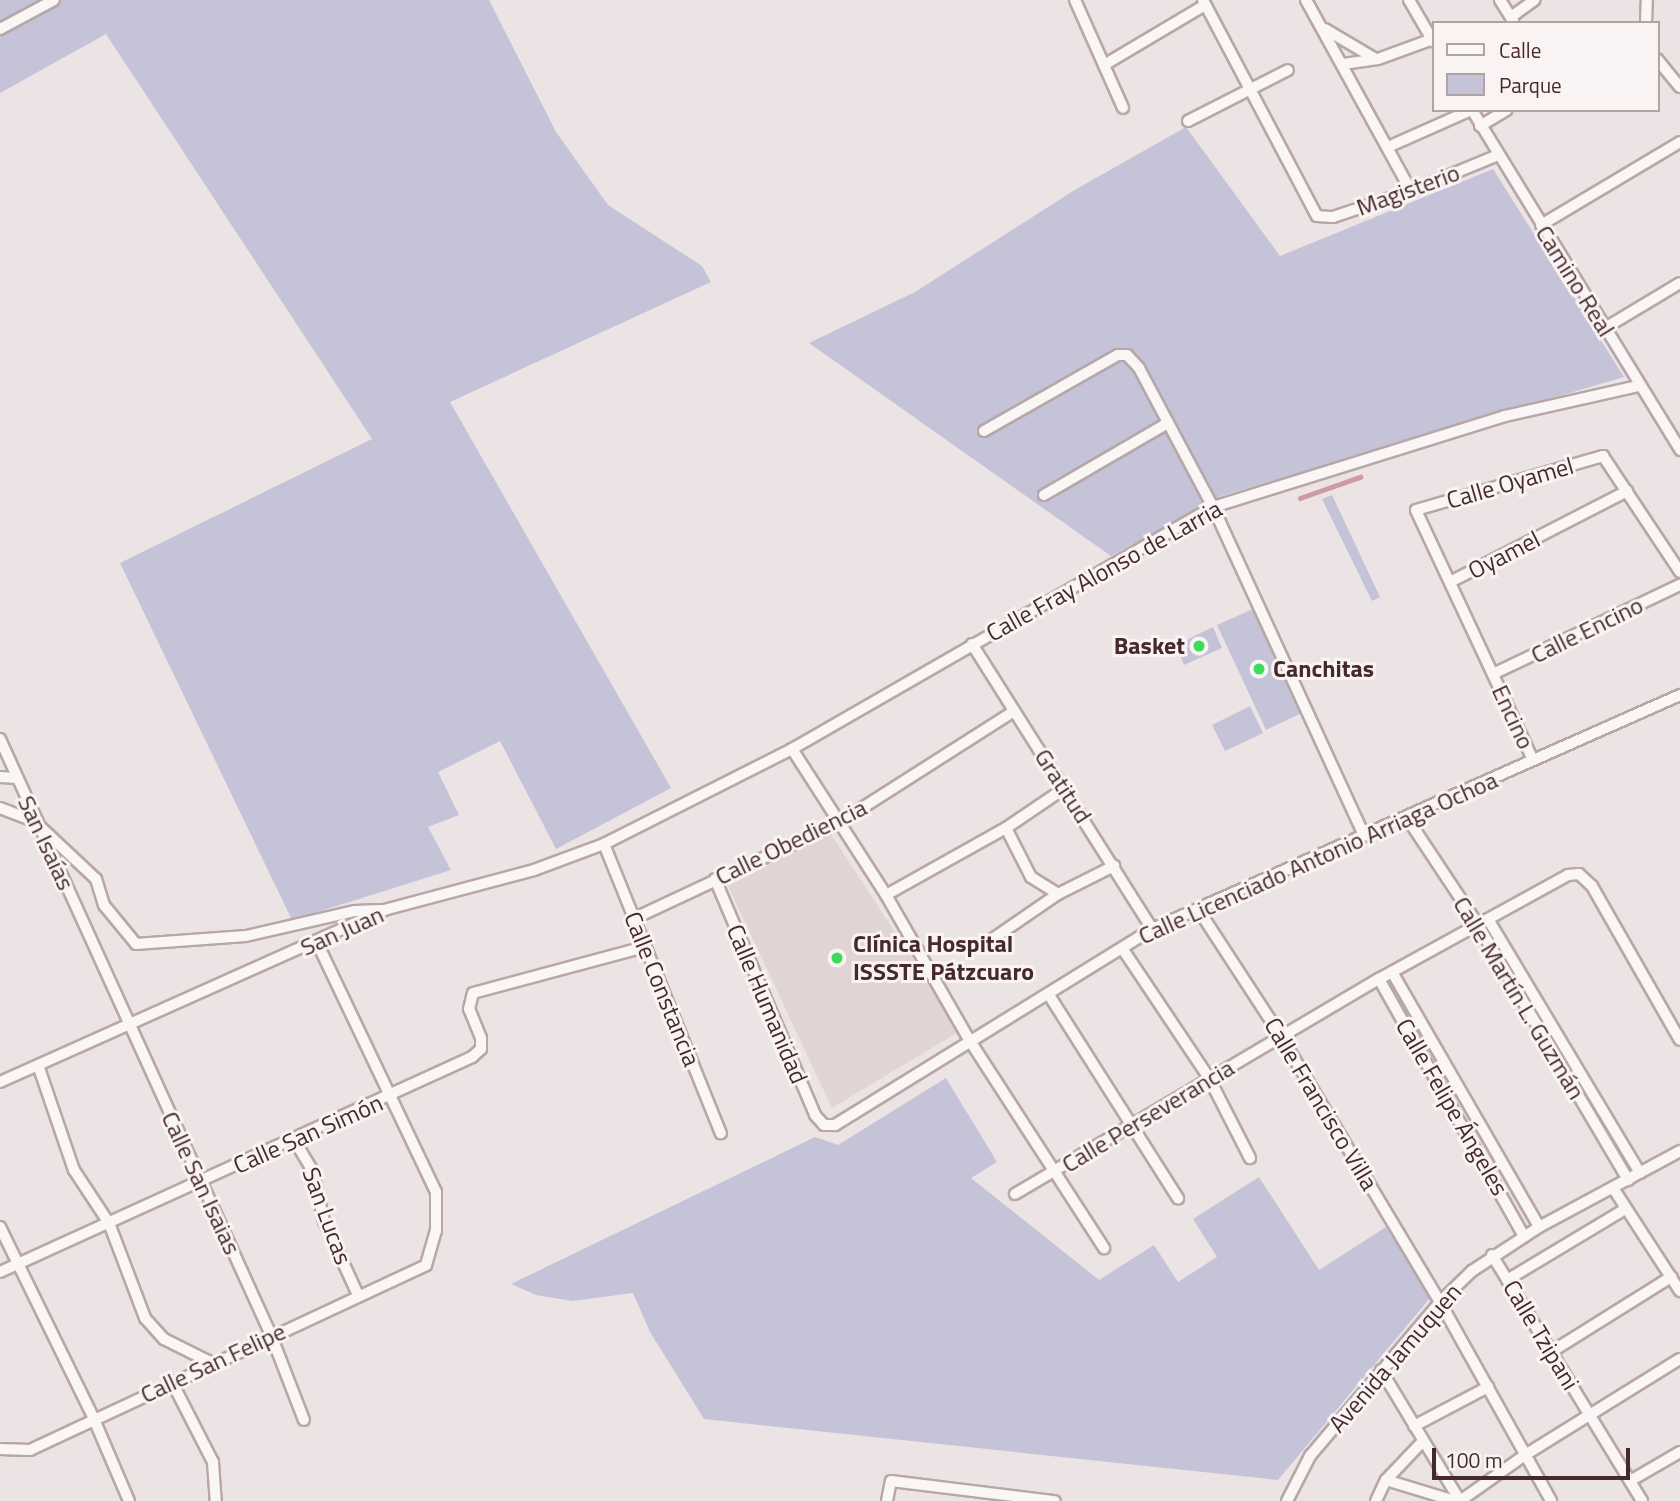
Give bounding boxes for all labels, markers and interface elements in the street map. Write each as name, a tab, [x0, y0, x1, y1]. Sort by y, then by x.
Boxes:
legend	[1432, 21, 1659, 112]
text: Calle	[1499, 34, 1541, 66]
text: Parque	[1499, 69, 1562, 101]
street label: Magisterio	[1352, 158, 1464, 222]
street label: Camino Real	[1530, 220, 1620, 342]
street label: Calle Oyamel	[1443, 451, 1577, 515]
street label: Calle Fray Alonso de Larria	[981, 494, 1227, 648]
street label: Oyamel	[1463, 525, 1545, 585]
street label: Calle Encino	[1526, 591, 1648, 669]
place label: Basket	[1114, 632, 1185, 660]
marker: Basket	[1191, 638, 1207, 654]
place label: Canchitas	[1273, 655, 1374, 683]
marker: Canchitas	[1251, 661, 1267, 677]
street label: Encino	[1486, 680, 1540, 754]
street label: Gratitud	[1028, 743, 1098, 829]
street label: Calle Licenciado Antonio Arriaga Ochoa	[1134, 766, 1502, 950]
street label: San Isaías	[12, 791, 80, 895]
street label: Calle Obediencia	[711, 793, 871, 891]
street label: Calle Martín L. Guzmán	[1447, 891, 1591, 1105]
street label: San Juan	[296, 900, 388, 962]
street label: Calle Constancia	[618, 907, 706, 1071]
street label: Calle Humanidad	[721, 920, 813, 1088]
place label: Clínica Hospital ISSSTE Pátzcuaro	[853, 930, 1034, 986]
marker: Clínica Hospital ISSSTE Pátzcuaro	[827, 948, 847, 968]
street label: Calle Francisco Villa	[1258, 1012, 1384, 1196]
street label: Calle Felipe Ángeles	[1390, 1014, 1514, 1200]
street label: Calle Perseverancia	[1057, 1053, 1239, 1179]
street label: Calle San Simón	[229, 1088, 387, 1180]
street label: Calle San Isaias	[155, 1107, 247, 1259]
street label: San Lucas	[296, 1164, 358, 1268]
street label: Calle Tzipani	[1497, 1275, 1585, 1395]
street label: Avenida Jamuquen	[1323, 1278, 1467, 1438]
street label: Calle San Felipe	[136, 1317, 290, 1409]
scale bar	[1435, 1434, 1633, 1478]
text: 100 m	[1445, 1444, 1502, 1476]

